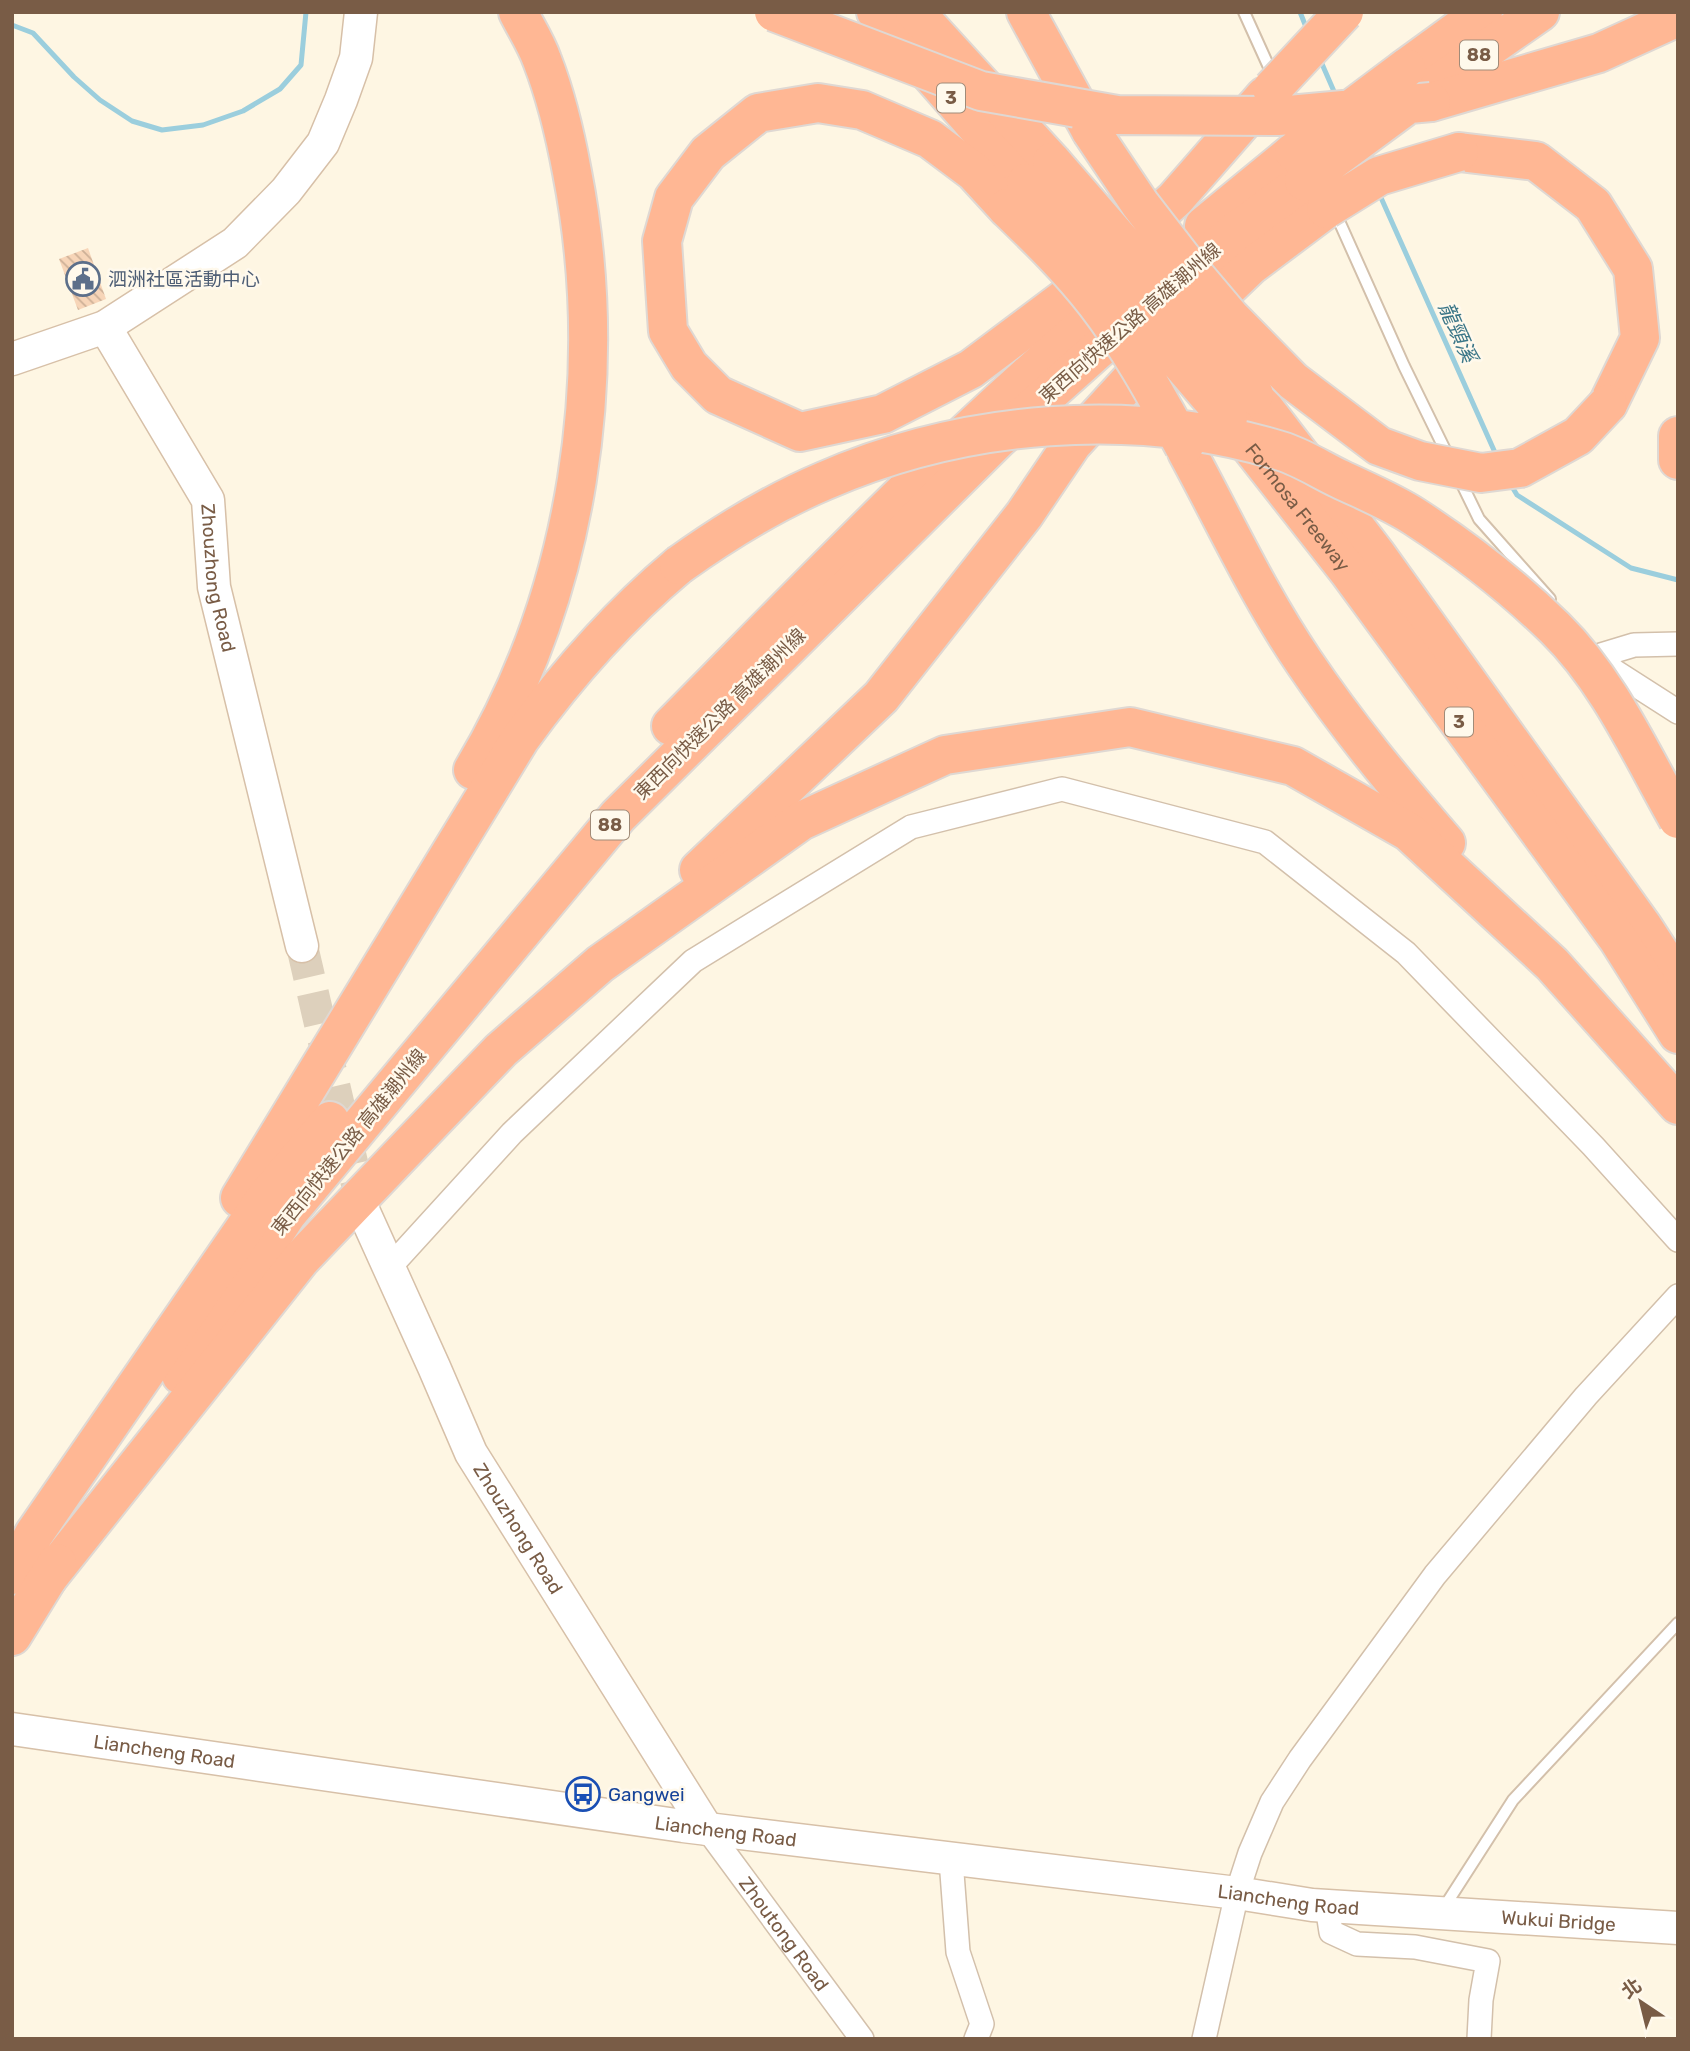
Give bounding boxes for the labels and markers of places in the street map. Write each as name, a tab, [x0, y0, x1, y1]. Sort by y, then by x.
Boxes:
public building icon: 泗洲社區活動中心	[64, 260, 102, 298]
place label: 泗洲社區活動中心	[108, 268, 260, 291]
bus stop icon: Gangwei	[564, 1775, 602, 1813]
place label: Gangwei	[608, 1783, 685, 1806]

